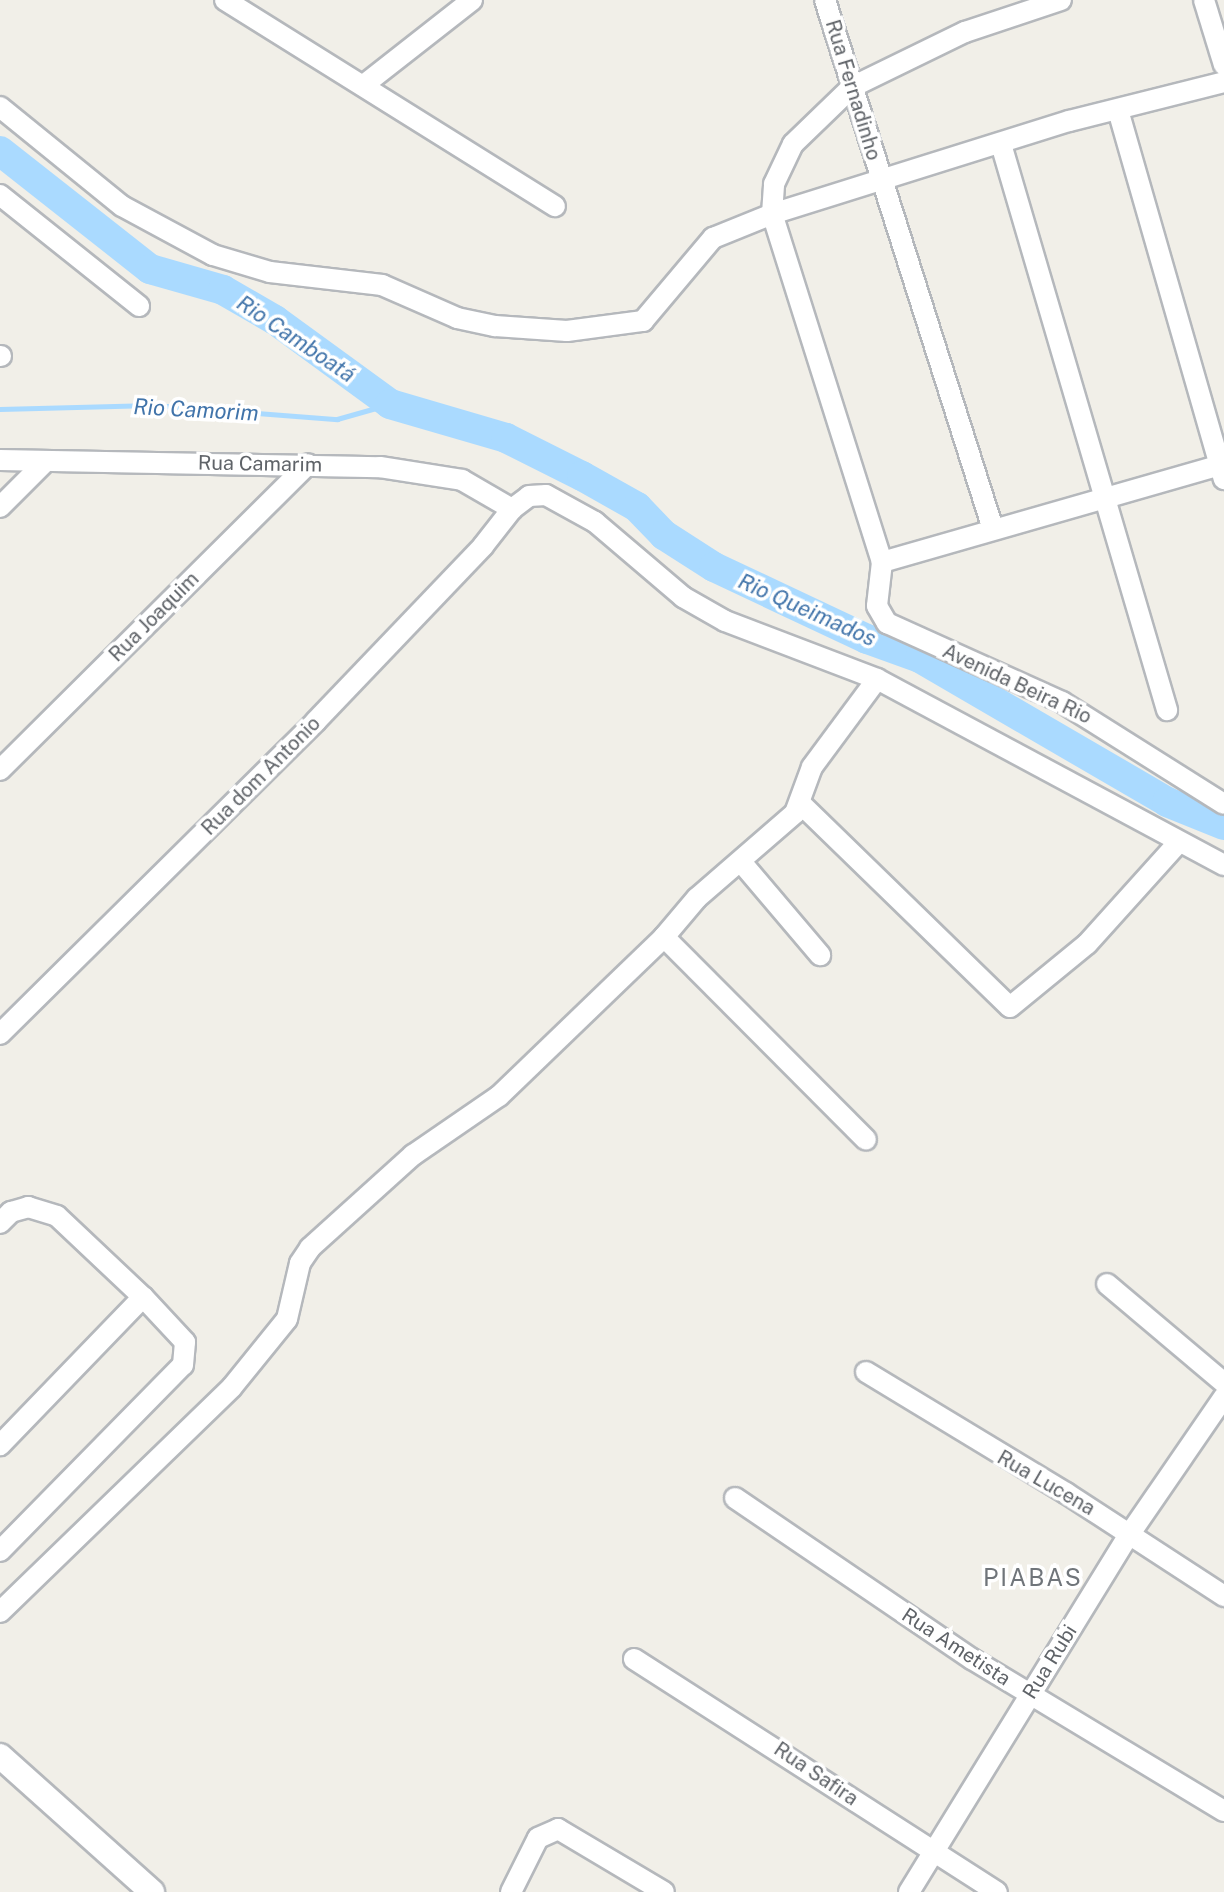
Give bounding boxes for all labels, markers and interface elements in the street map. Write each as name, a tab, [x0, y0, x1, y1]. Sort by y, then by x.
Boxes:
street label: Rua Fernadinho	[820, 17, 886, 163]
water label: Rio Camboatá	[232, 290, 360, 388]
water label: Rio Camorim	[133, 394, 259, 426]
street label: Rua Camarim	[198, 451, 322, 477]
street label: Rua Joaquim	[104, 567, 204, 667]
water label: Rio Queimados	[734, 568, 880, 652]
street label: Avenida Beira Rio	[939, 639, 1095, 729]
street label: Rua dom Antonio	[197, 712, 325, 840]
street label: Rua Lucena	[993, 1445, 1099, 1521]
district label: PIABAS	[983, 1564, 1083, 1592]
street label: Rua Ametista	[897, 1603, 1015, 1691]
street label: Rua Rubi	[1018, 1620, 1082, 1704]
street label: Rua Safira	[769, 1737, 863, 1811]

